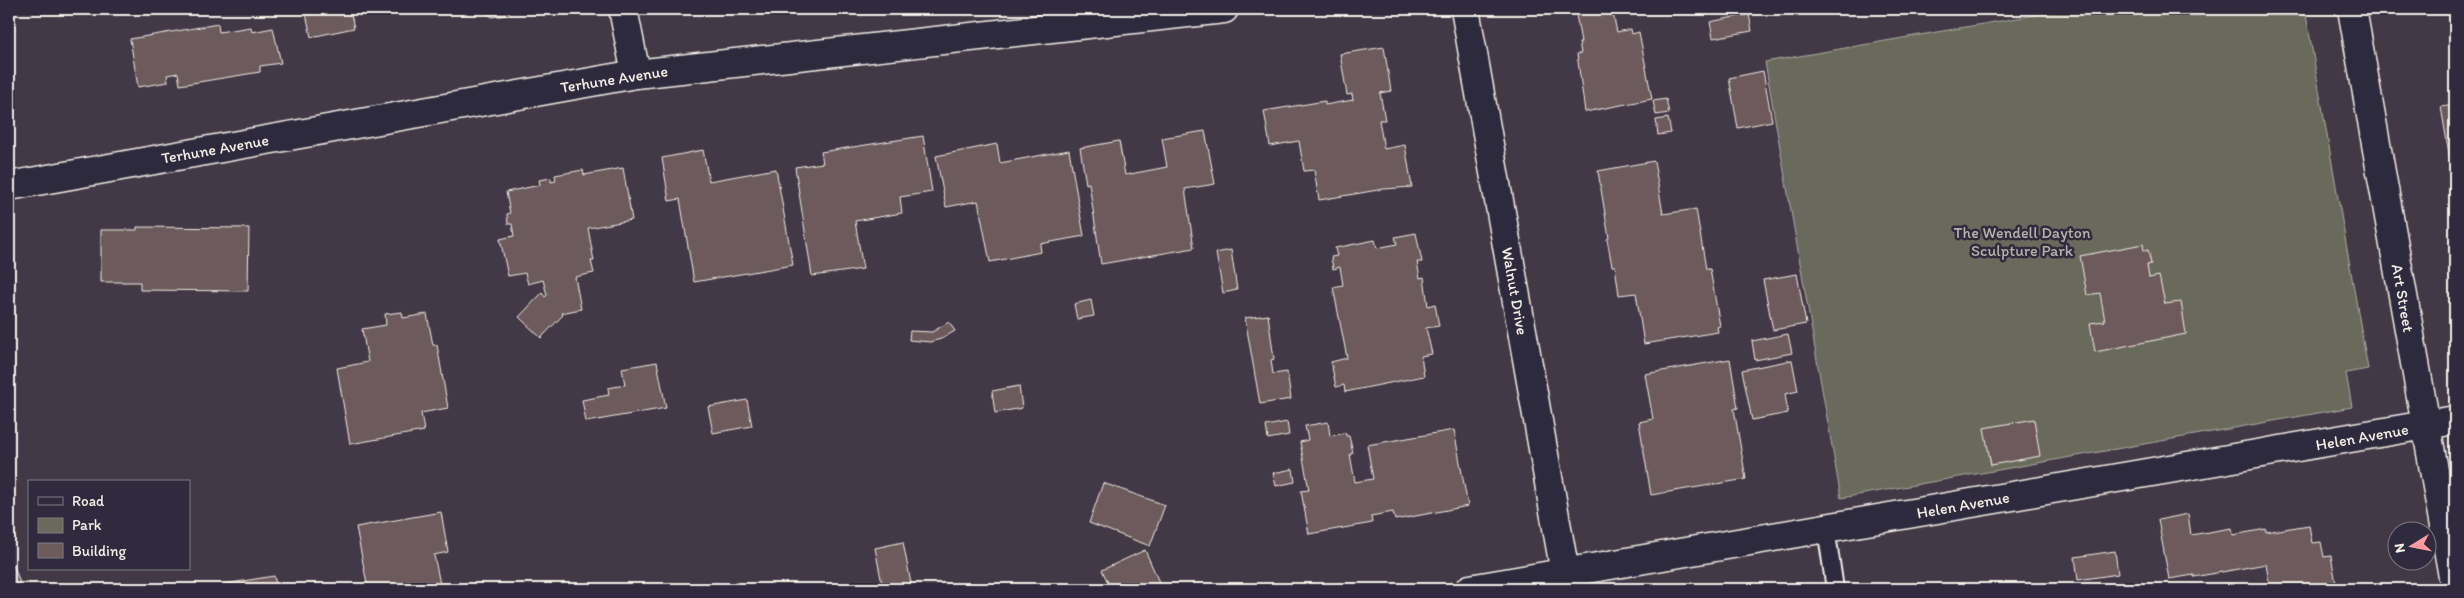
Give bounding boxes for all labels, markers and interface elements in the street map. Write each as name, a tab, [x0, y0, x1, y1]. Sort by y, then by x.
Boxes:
street label: Terhune Avenue	[559, 61, 669, 97]
street label: Terhune Avenue	[160, 130, 270, 168]
park label: The Wendell Dayton Sculpture Park	[1954, 223, 2091, 260]
street label: Walnut Drive	[1498, 246, 1532, 336]
street label: Art Street	[2388, 262, 2418, 334]
street label: Helen Avenue	[2314, 419, 2410, 455]
legend	[28, 480, 190, 570]
street label: Helen Avenue	[1915, 487, 2011, 523]
text: Road	[72, 492, 105, 510]
text: Park	[72, 516, 102, 534]
north arrow	[2386, 520, 2436, 570]
text: Building	[72, 542, 126, 560]
text: N	[2390, 542, 2409, 554]

